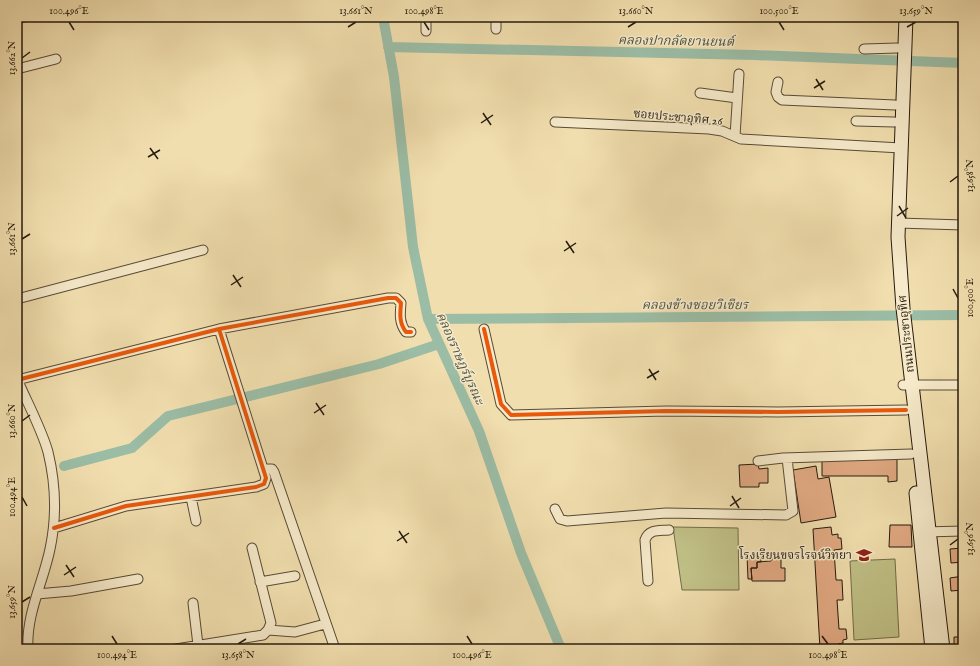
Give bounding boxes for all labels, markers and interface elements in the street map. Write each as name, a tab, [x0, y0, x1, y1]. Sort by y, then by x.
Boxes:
text: 100.496°E	[49, 5, 89, 18]
text: 13.661°N	[339, 5, 373, 18]
text: 100.498°E	[404, 5, 444, 18]
text: 13.660°N	[619, 5, 654, 18]
text: 100.500°E	[759, 5, 799, 18]
text: 13.659°N	[899, 5, 933, 18]
water label: คลองปากลัดยานยนต์	[618, 32, 737, 51]
text: 13.662°N	[6, 40, 19, 75]
street label: ซอยประชาอุทิศ 26	[633, 106, 724, 129]
text: 13.658°N	[964, 159, 977, 193]
text: 13.661°N	[6, 222, 19, 256]
text: 100.500°E	[964, 278, 977, 318]
street label: ถนนประชาอุทิศ	[895, 294, 918, 374]
water label: คลองข้างซอยวิเชียร	[642, 297, 750, 314]
water label: คลองราษฎร์บูรณะ	[432, 310, 488, 409]
text: 13.660°N	[6, 403, 19, 438]
text: 100.494°E	[6, 477, 19, 517]
text: 13.656°N	[964, 522, 977, 556]
place label: โรงเรียนขจรโรจน์วิทยา	[738, 546, 852, 563]
school or university icon: โรงเรียนขจรโรจน์วิทยา	[855, 546, 873, 564]
text: 13.659°N	[6, 585, 19, 619]
text: 100.494°E	[97, 649, 137, 662]
text: 13.658°N	[221, 649, 255, 662]
text: 100.496°E	[452, 649, 492, 662]
text: 100.498°E	[808, 649, 848, 662]

